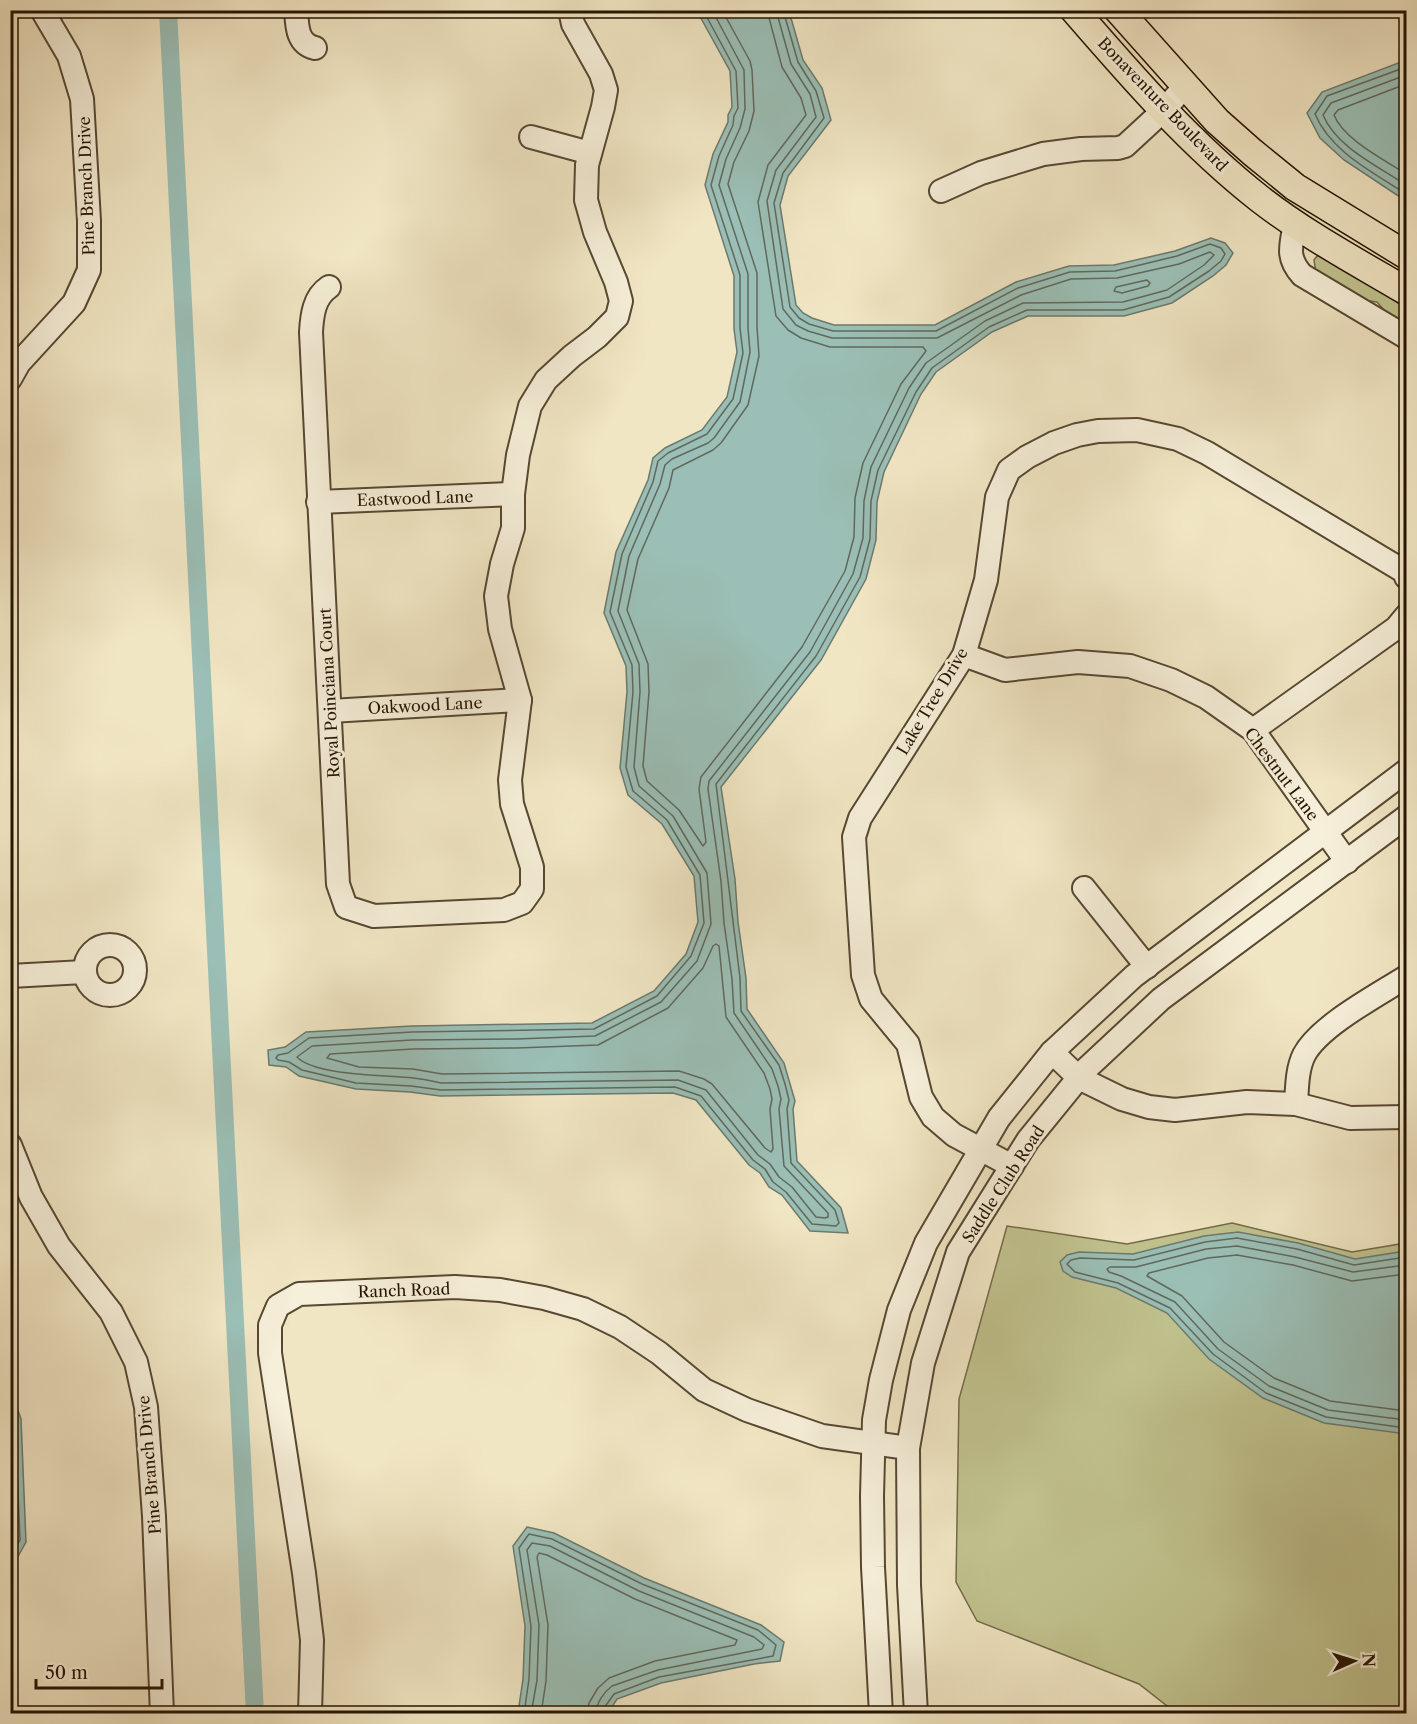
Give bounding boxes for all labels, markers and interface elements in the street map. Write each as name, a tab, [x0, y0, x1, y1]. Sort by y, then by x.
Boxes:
street label: Bonaventure Boulevard	[1094, 33, 1232, 175]
street label: Pine Branch Drive	[74, 116, 98, 256]
street label: Eastwood Lane	[357, 486, 474, 510]
street label: Royal Poinciana Court	[315, 607, 343, 779]
street label: Lake Tree Drive	[892, 644, 972, 758]
street label: Oakwood Lane	[367, 692, 483, 718]
street label: Chestnut Lane	[1240, 723, 1324, 825]
street label: Saddle Club Road	[958, 1121, 1049, 1246]
street label: Ranch Road	[357, 1278, 451, 1302]
street label: Pine Branch Drive	[133, 1395, 165, 1535]
north arrow	[1324, 1631, 1384, 1691]
scale bar	[36, 1652, 162, 1690]
text: N	[1359, 1653, 1379, 1668]
text: 50 m	[45, 1662, 88, 1684]

